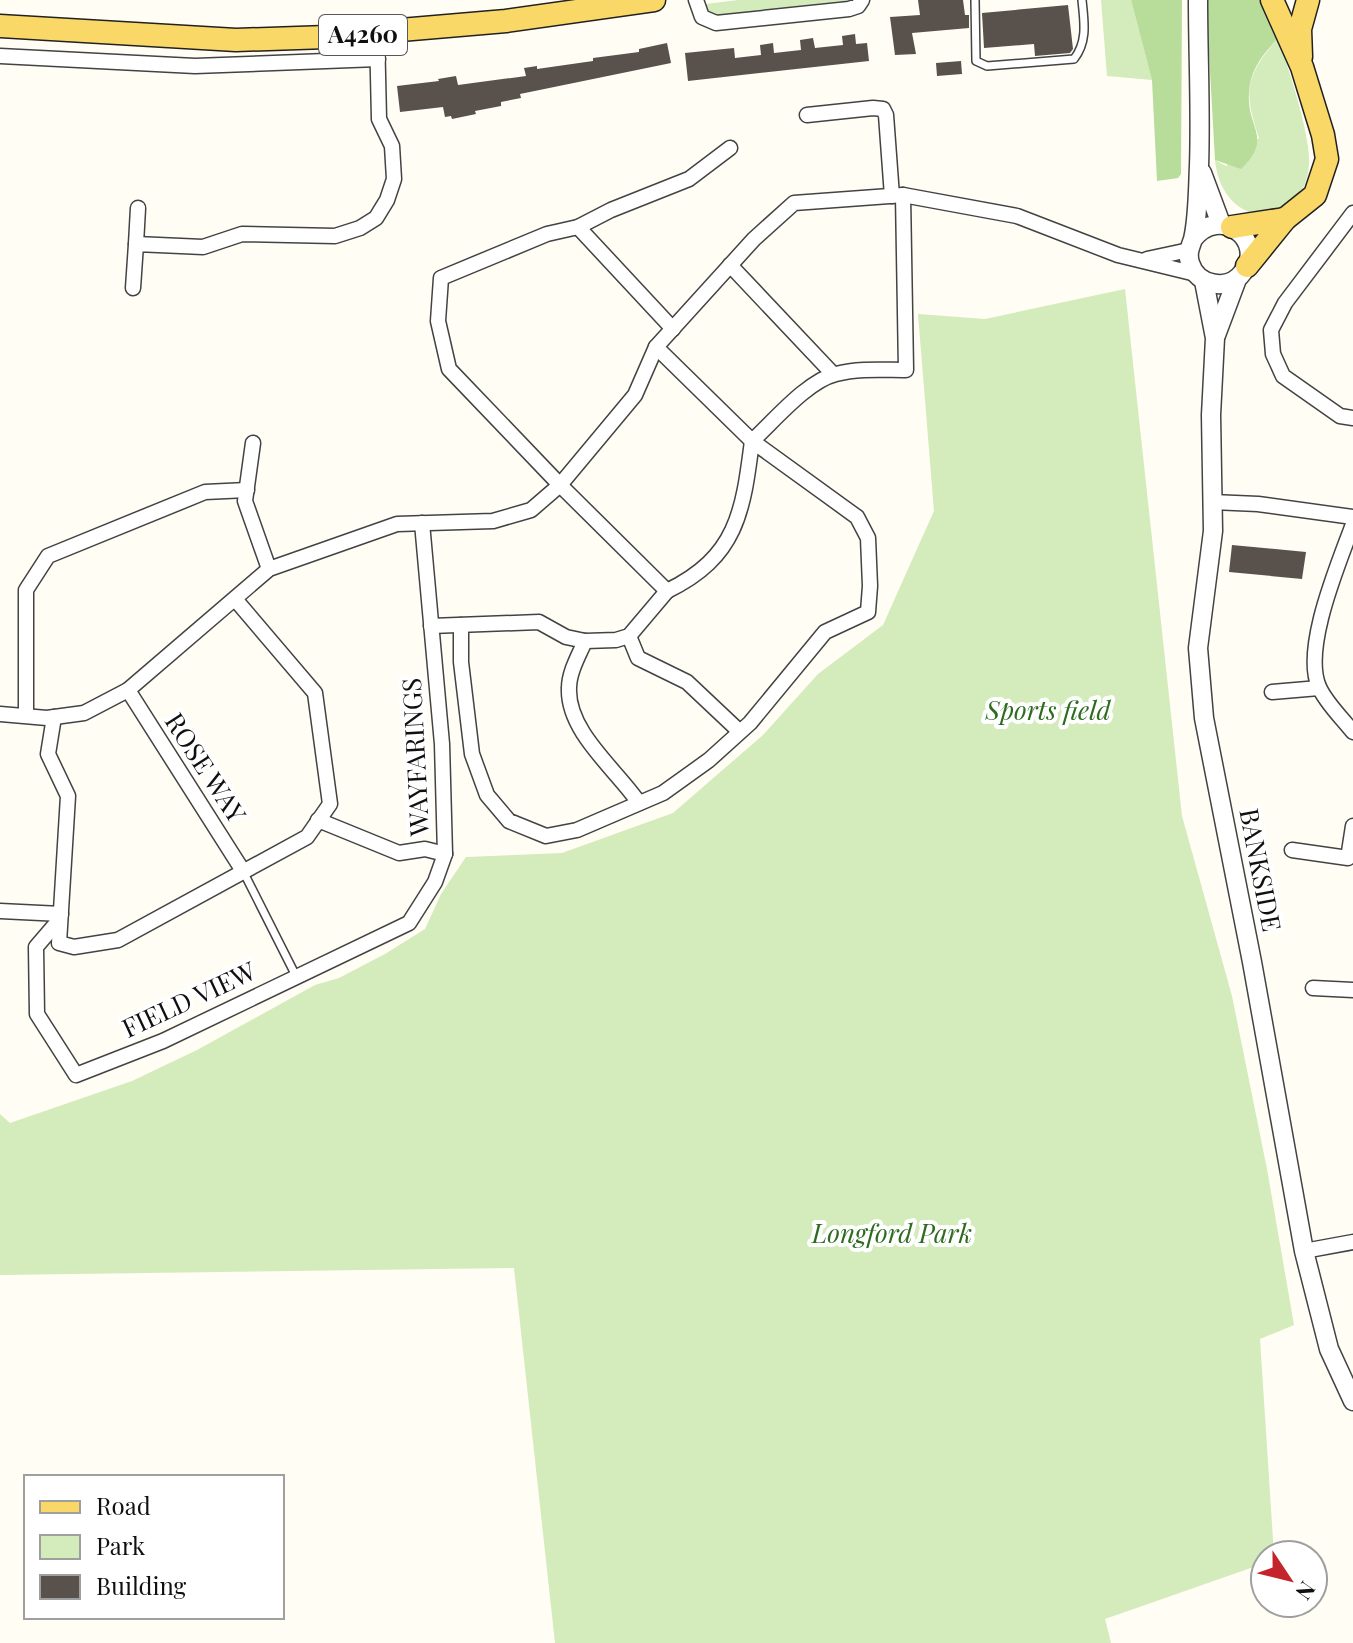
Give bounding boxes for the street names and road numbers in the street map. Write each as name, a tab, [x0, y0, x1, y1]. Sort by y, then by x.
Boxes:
road number: A4260	[319, 15, 407, 55]
street label: WAYFARINGS	[393, 677, 436, 838]
street label: ROSE WAY	[158, 706, 255, 829]
street label: BANKSIDE	[1232, 805, 1291, 934]
street label: FIELD VIEW	[116, 952, 261, 1045]

